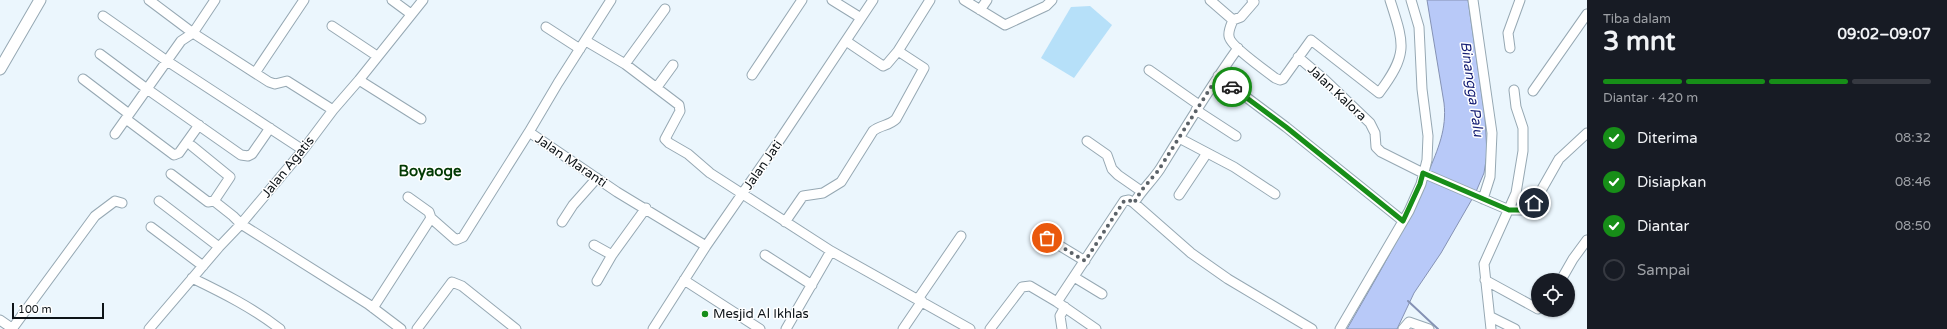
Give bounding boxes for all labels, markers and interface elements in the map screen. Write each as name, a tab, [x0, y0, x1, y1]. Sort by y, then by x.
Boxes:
text: Tiba dalam	[1603, 11, 1671, 27]
text: 09:02–09:07	[1838, 25, 1931, 43]
text: 3 mnt	[1603, 26, 1675, 57]
water label: Binangga Palu	[1457, 40, 1487, 139]
street label: Jalan Kalora	[1304, 62, 1370, 124]
courier	[1212, 67, 1252, 107]
icon: car	[1221, 76, 1243, 98]
text: Diantar · 420 m	[1603, 90, 1698, 106]
icon: check	[1603, 127, 1625, 149]
text: Diterima	[1637, 129, 1698, 147]
text: 08:32	[1895, 130, 1931, 146]
street label: Jalan Maranti	[532, 131, 610, 191]
street label: Jalan Agatis	[258, 133, 318, 201]
street label: Jalan Jati	[740, 137, 786, 193]
district label: Boyaoge	[399, 162, 462, 181]
icon: check	[1603, 171, 1625, 193]
text: Disiapkan	[1637, 173, 1706, 191]
text: 08:46	[1895, 174, 1931, 190]
pin	[1517, 186, 1551, 220]
icon: home	[1523, 192, 1545, 214]
icon: check	[1603, 215, 1625, 237]
text: Diantar	[1637, 217, 1689, 235]
text: 08:50	[1895, 218, 1931, 234]
pin	[1030, 221, 1064, 255]
icon: bag	[1036, 227, 1058, 249]
text: Sampai	[1637, 261, 1690, 279]
map controls	[1531, 273, 1575, 317]
button: locate	[1531, 273, 1575, 317]
scale bar	[12, 301, 104, 320]
text: 100 m	[18, 303, 52, 316]
place label: Mesjid Al Ikhlas	[713, 306, 809, 322]
marker: Mesjid Al Ikhlas	[700, 309, 710, 319]

